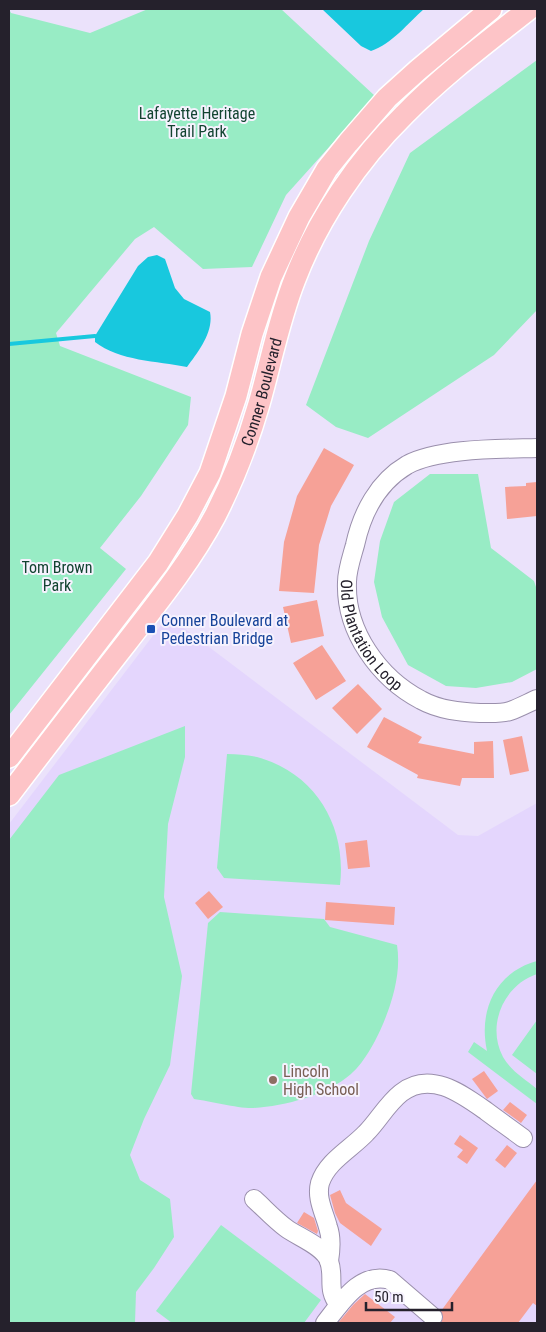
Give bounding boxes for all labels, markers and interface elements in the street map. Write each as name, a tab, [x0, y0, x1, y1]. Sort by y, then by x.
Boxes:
park label: Lafayette Heritage Trail Park	[139, 104, 255, 141]
street label: Conner Boulevard	[237, 336, 285, 448]
park label: Tom Brown Park	[22, 558, 92, 595]
street label: Old Plantation Loop	[337, 579, 407, 694]
place label: Conner Boulevard at Pedestrian Bridge	[161, 611, 289, 648]
marker: Conner Boulevard at Pedestrian Bridge	[145, 623, 157, 635]
place label: Lincoln High School	[283, 1062, 359, 1099]
marker: Lincoln High School	[267, 1074, 279, 1086]
scale bar	[366, 1280, 452, 1312]
text: 50 m	[374, 1288, 404, 1306]

